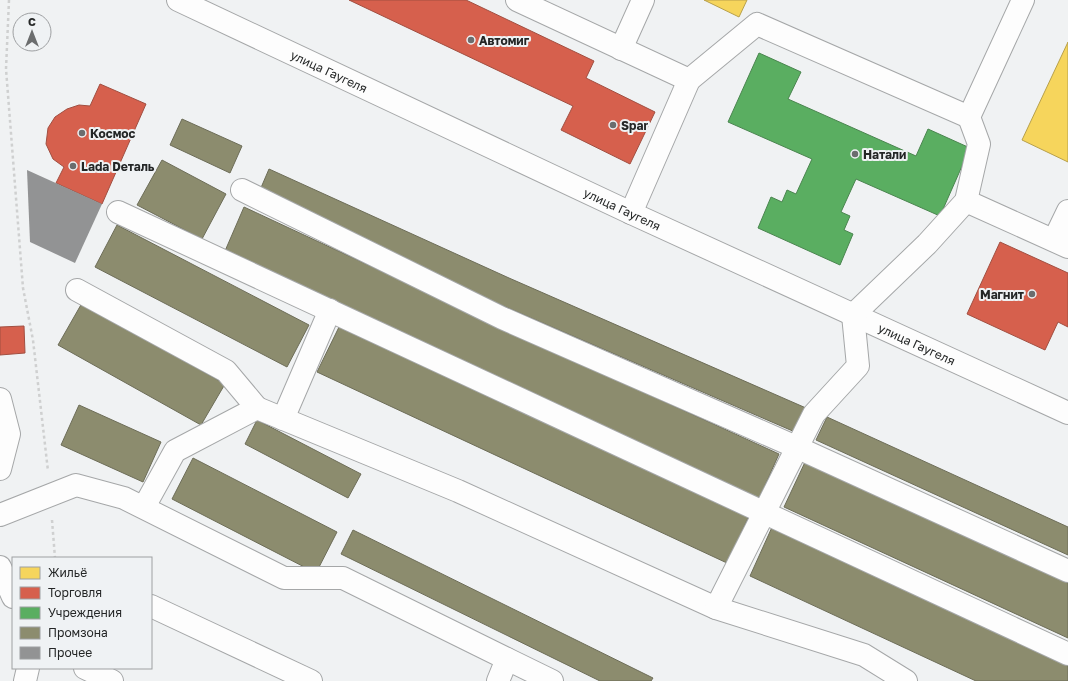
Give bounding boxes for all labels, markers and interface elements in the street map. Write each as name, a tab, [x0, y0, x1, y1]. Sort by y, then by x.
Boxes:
north arrow	[12, 12, 52, 52]
text: С	[28, 15, 36, 28]
place label: Автомиг	[479, 33, 530, 48]
marker: Автомиг	[466, 35, 476, 45]
street label: улица Гаугеля	[288, 47, 370, 96]
place label: Spar	[621, 118, 648, 133]
marker: Spar	[608, 120, 618, 130]
place label: Космос	[90, 126, 136, 141]
marker: Космос	[77, 128, 87, 138]
place label: Натали	[863, 147, 906, 162]
marker: Натали	[850, 149, 860, 159]
place label: Lada Dеталь	[81, 159, 155, 174]
marker: Lada Dеталь	[68, 161, 78, 171]
street label: улица Гаугеля	[582, 184, 663, 233]
place label: Магнит	[980, 287, 1024, 302]
marker: Магнит	[1027, 289, 1037, 299]
street label: улица Гаугеля	[876, 320, 958, 368]
legend	[12, 557, 152, 669]
text: Жильё	[48, 565, 87, 580]
text: Торговля	[48, 585, 102, 600]
text: Учреждения	[48, 605, 122, 620]
text: Промзона	[48, 625, 108, 640]
text: Прочее	[48, 645, 92, 660]

